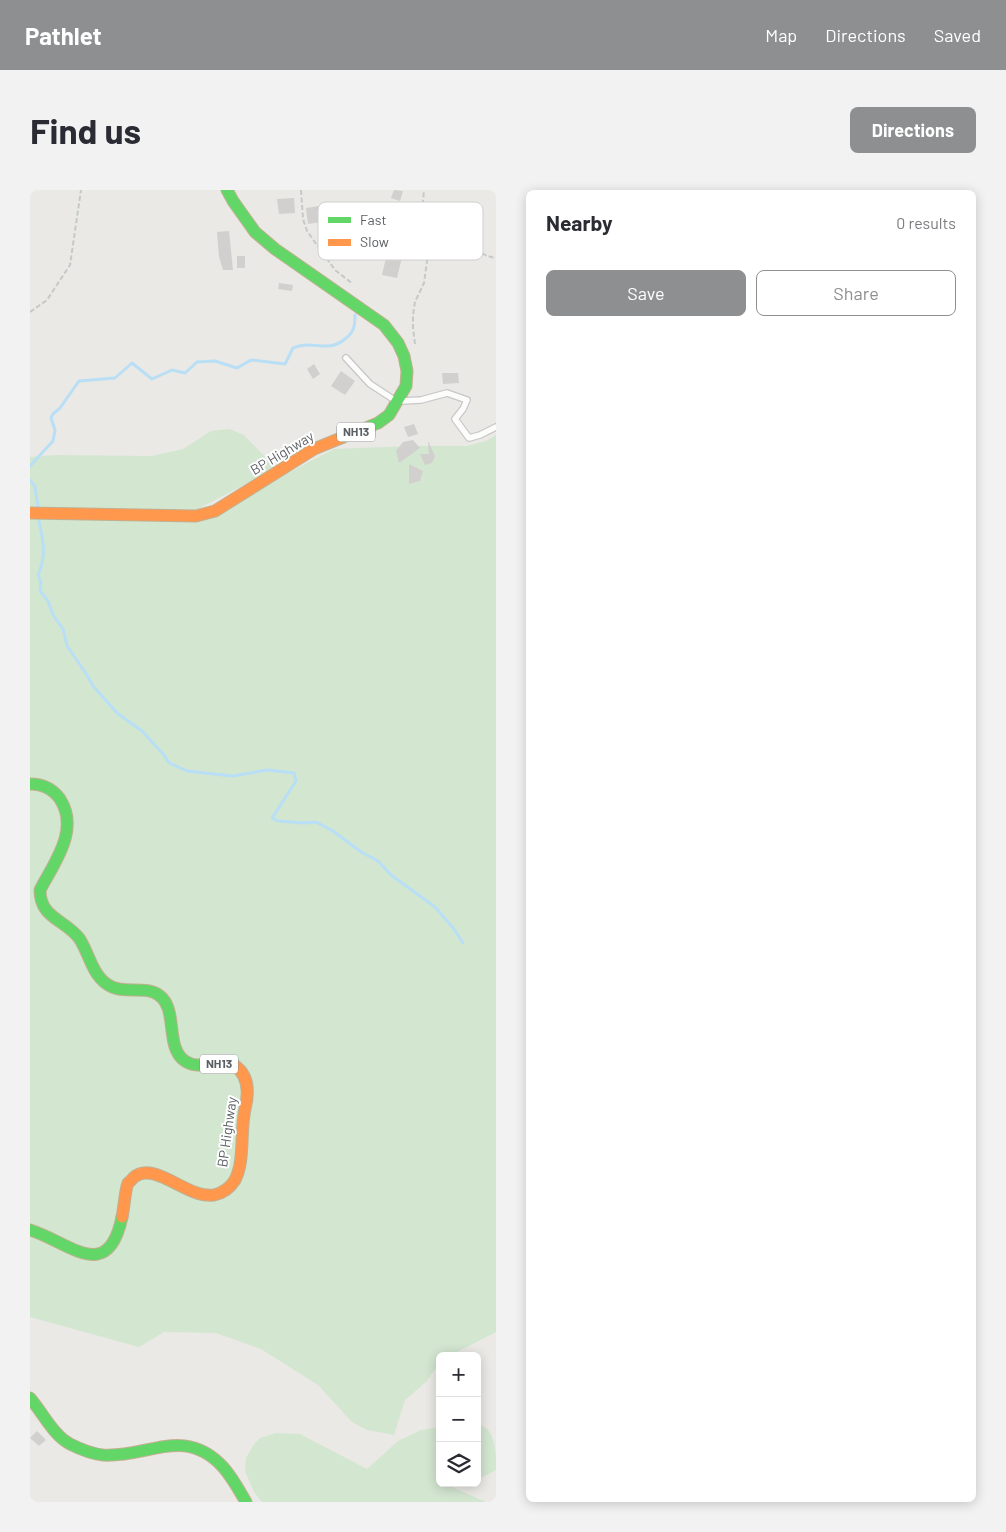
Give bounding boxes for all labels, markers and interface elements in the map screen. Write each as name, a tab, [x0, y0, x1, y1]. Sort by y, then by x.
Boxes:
text: Pathlet	[25, 21, 102, 50]
text: Map	[765, 24, 797, 46]
text: Directions	[825, 24, 906, 46]
text: Saved	[934, 24, 981, 46]
button: Directions	[850, 107, 976, 153]
text: Find us	[30, 109, 141, 151]
legend	[318, 202, 483, 260]
text: Nearby	[546, 210, 612, 235]
text: Fast	[360, 211, 386, 228]
text: 0 results	[896, 213, 956, 232]
text: Slow	[360, 233, 389, 250]
button: Save	[546, 270, 746, 316]
button: Share	[756, 270, 956, 316]
road number: NH13	[337, 422, 375, 442]
street label: BP Highway	[247, 427, 317, 478]
road number: NH13	[200, 1054, 238, 1074]
street label: BP Highway	[213, 1095, 240, 1168]
map controls	[436, 1352, 481, 1487]
button: +	[436, 1352, 481, 1397]
button: −	[436, 1397, 481, 1442]
button: layers	[436, 1442, 481, 1487]

